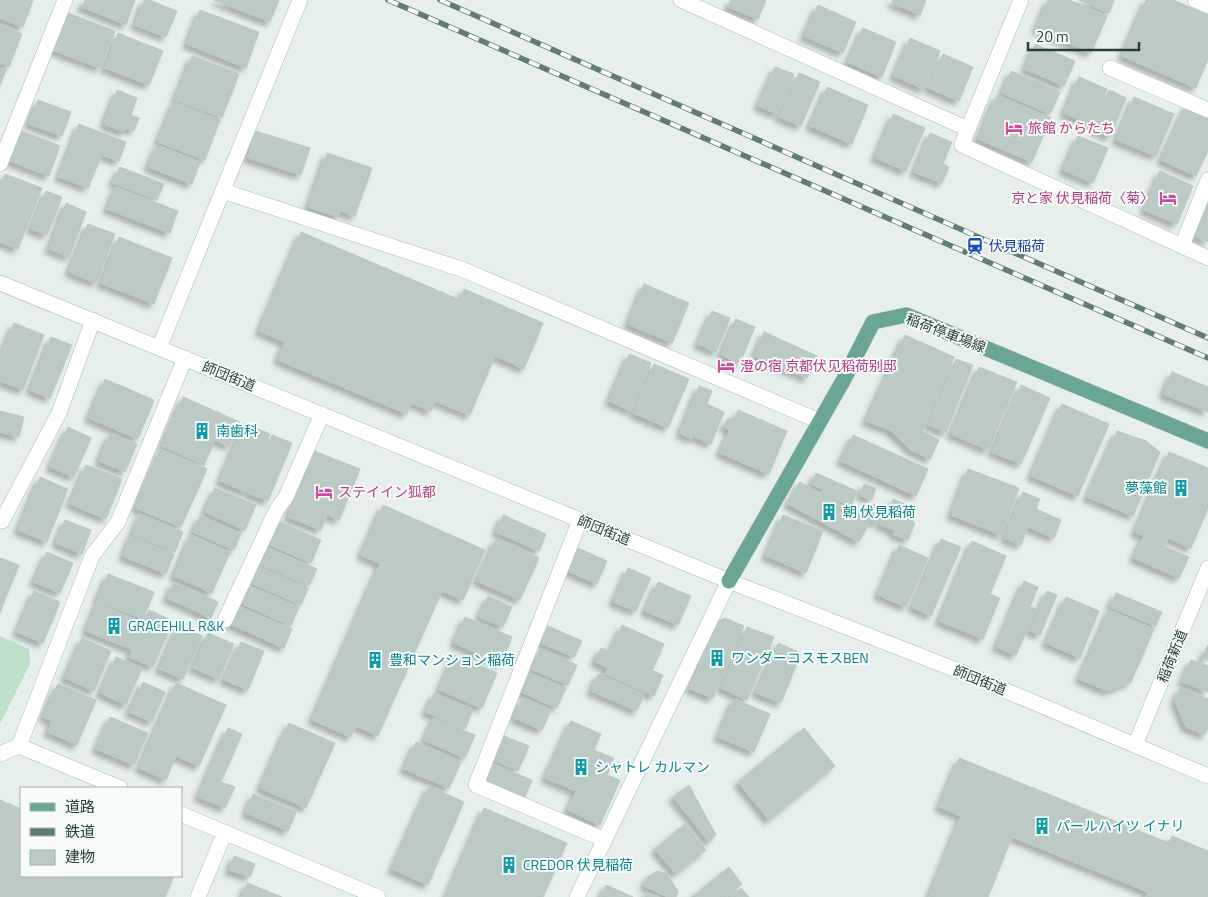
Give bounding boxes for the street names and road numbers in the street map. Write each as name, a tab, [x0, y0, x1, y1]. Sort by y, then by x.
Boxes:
street label: 稲荷停車場線	[903, 308, 989, 357]
street label: 師団街道	[199, 355, 259, 396]
street label: 師団街道	[574, 509, 634, 550]
street label: 稲荷新道	[1151, 626, 1192, 686]
street label: 師団街道	[950, 659, 1010, 700]

